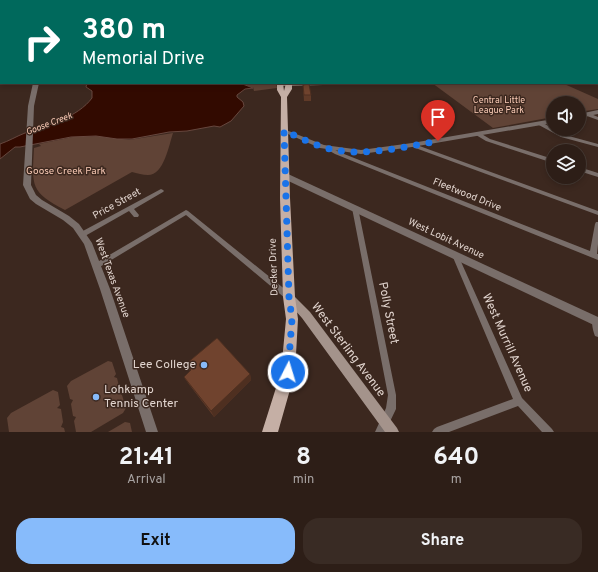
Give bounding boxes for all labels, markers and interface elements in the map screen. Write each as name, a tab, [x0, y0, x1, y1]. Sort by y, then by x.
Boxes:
text: 380 m	[82, 13, 166, 49]
icon: right	[16, 16, 68, 68]
text: Memorial Drive	[82, 48, 204, 71]
park label: Central Little League Park	[473, 95, 525, 116]
map controls	[546, 96, 586, 184]
button: sound	[546, 96, 586, 136]
pin	[421, 100, 455, 141]
icon: arrive	[427, 106, 449, 128]
water label: Goose Creek	[24, 110, 74, 138]
button: layers	[546, 144, 586, 184]
park label: Goose Creek Park	[26, 165, 106, 178]
street label: Fleetwood Drive	[431, 175, 503, 215]
street label: Price Street	[91, 185, 144, 223]
street label: West Lobit Avenue	[406, 216, 486, 262]
street label: West Texas Avenue	[92, 236, 132, 320]
street label: Decker Drive	[266, 238, 282, 296]
street label: Polly Street	[374, 281, 402, 345]
street label: West Murrill Avenue	[478, 291, 536, 395]
street label: West Sterling Avenue	[307, 300, 389, 400]
position arrow	[267, 351, 309, 393]
place label: Lee College	[133, 357, 196, 373]
marker: Lee College	[199, 360, 209, 370]
place label: Lohkamp Tennis Center	[104, 382, 179, 412]
marker: Lohkamp Tennis Center	[91, 392, 101, 402]
text: 21:41	[119, 443, 174, 473]
text: 8	[296, 443, 311, 473]
text: 640	[433, 443, 479, 473]
text: Arrival	[127, 472, 166, 488]
text: min	[293, 472, 314, 488]
text: m	[451, 472, 462, 488]
button: Exit	[16, 518, 295, 564]
button: Share	[303, 518, 582, 564]

